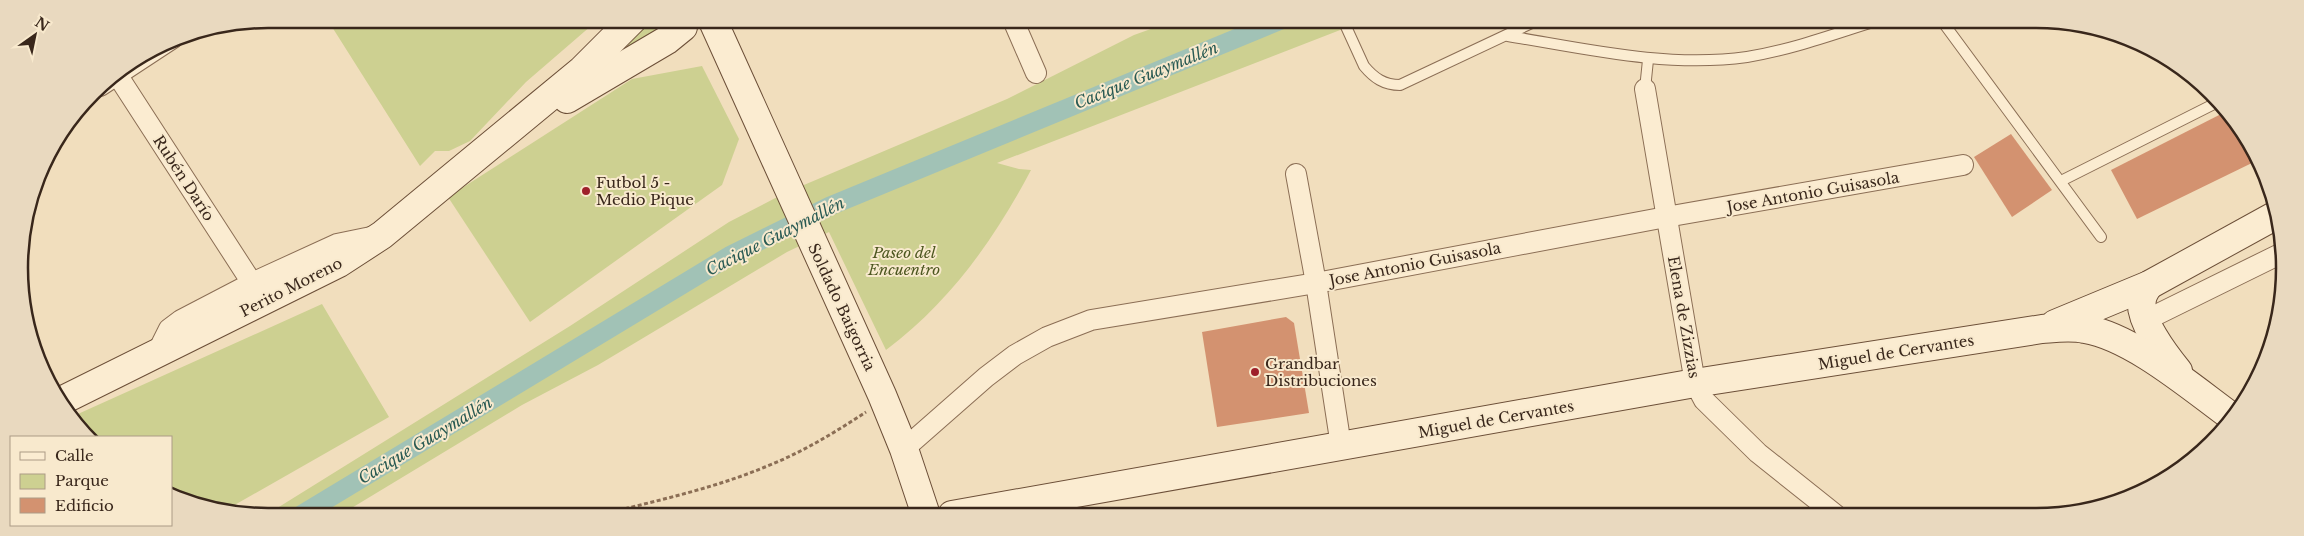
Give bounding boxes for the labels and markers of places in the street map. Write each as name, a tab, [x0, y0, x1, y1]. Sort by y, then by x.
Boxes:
place label: Futbol 5 - Medio Pique	[596, 173, 694, 209]
marker: Futbol 5 - Medio Pique	[580, 185, 592, 197]
place label: Grandbar Distribuciones	[1265, 354, 1377, 390]
marker: Grandbar Distribuciones	[1249, 366, 1261, 378]

